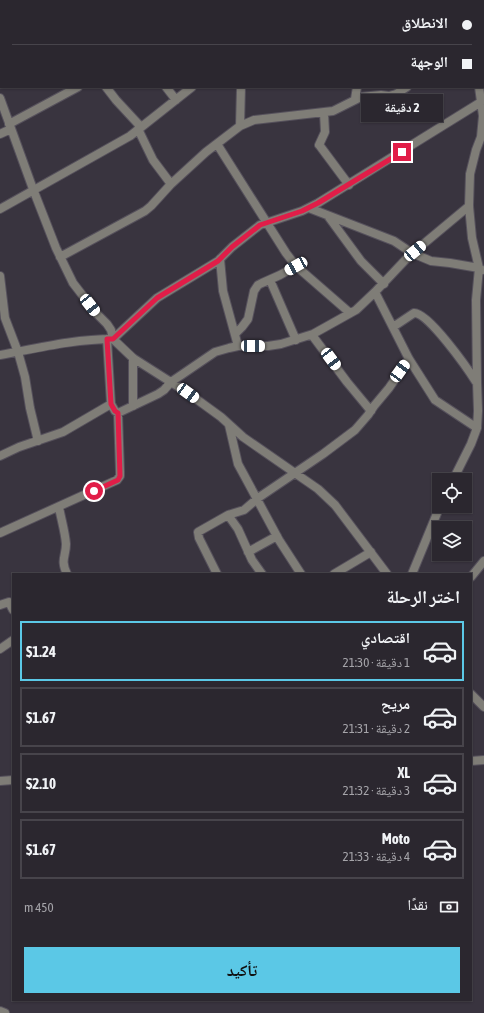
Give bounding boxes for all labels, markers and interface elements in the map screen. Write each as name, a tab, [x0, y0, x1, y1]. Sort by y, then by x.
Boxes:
text: الانطلاق	[402, 14, 448, 31]
text: الوجهة	[410, 53, 448, 70]
callout: 2 دقيقة	[361, 94, 443, 122]
text: 2 دقيقة	[384, 100, 420, 115]
route end	[393, 143, 411, 161]
car	[402, 239, 428, 263]
car	[283, 255, 309, 277]
car	[78, 292, 102, 318]
car	[241, 340, 265, 352]
car	[319, 346, 343, 372]
car	[388, 358, 412, 384]
car	[175, 381, 201, 405]
map controls	[432, 473, 472, 561]
button: locate	[432, 473, 472, 513]
route start	[85, 482, 103, 500]
button: layers	[432, 521, 472, 561]
text: اختر الرحلة	[387, 586, 460, 607]
text: اقتصادي	[361, 629, 410, 646]
icon: car	[422, 633, 458, 669]
text: $1.24	[26, 643, 56, 660]
text: 1 دقيقة · 21:30	[343, 655, 410, 670]
text: مريح	[381, 695, 410, 712]
icon: car	[422, 699, 458, 735]
text: $1.67	[26, 709, 56, 726]
text: 2 دقيقة · 21:31	[343, 721, 410, 736]
text: XL	[397, 764, 410, 781]
icon: car	[422, 765, 458, 801]
text: $2.10	[26, 775, 56, 792]
text: 3 دقيقة · 21:32	[343, 783, 410, 798]
text: Moto	[382, 830, 410, 847]
icon: car	[422, 831, 458, 867]
text: $1.67	[26, 841, 56, 858]
text: 4 دقيقة · 21:33	[343, 849, 410, 864]
text: نقدًا	[407, 896, 428, 913]
icon: cash	[438, 896, 460, 918]
text: 450 m	[24, 900, 54, 915]
button: تأكيد	[24, 947, 460, 993]

